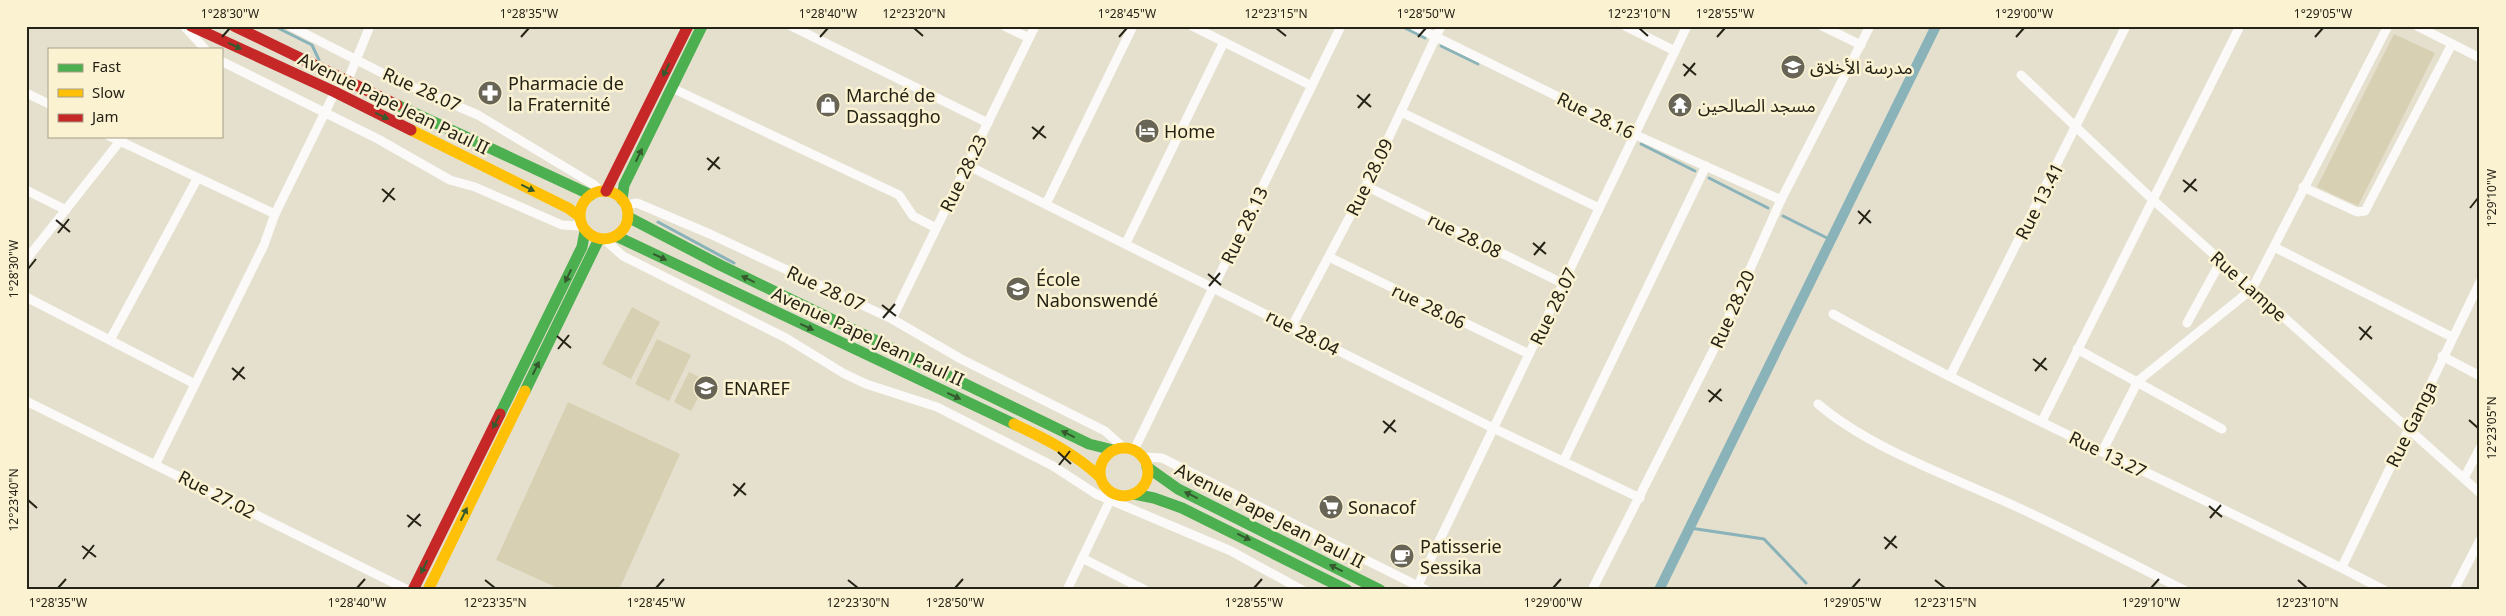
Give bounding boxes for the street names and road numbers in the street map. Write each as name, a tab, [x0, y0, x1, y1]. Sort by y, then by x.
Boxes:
street label: Avenue Pape Jean Paul II	[295, 46, 493, 160]
street label: Rue 28.07	[379, 61, 465, 117]
street label: Rue 28.16	[1553, 86, 1639, 144]
street label: Rue 28.23	[934, 130, 992, 216]
street label: Rue 28.09	[1340, 134, 1398, 220]
street label: Rue 13.41	[2009, 158, 2069, 244]
street label: Rue 28.13	[1215, 182, 1273, 268]
street label: rue 28.08	[1424, 207, 1506, 263]
street label: Rue Lampe	[2206, 245, 2292, 327]
street label: Rue 28.07	[783, 260, 869, 316]
street label: Rue 28.07	[1524, 263, 1582, 349]
street label: Rue 28.20	[1704, 266, 1760, 352]
street label: rue 28.06	[1388, 278, 1470, 334]
street label: Avenue Pape Jean Paul II	[768, 281, 968, 391]
street label: rue 28.04	[1262, 303, 1344, 361]
street label: Rue Ganga	[2380, 377, 2442, 471]
street label: Rue 13.27	[2065, 425, 2151, 483]
street label: Avenue Pape Jean Paul II	[1171, 457, 1369, 573]
street label: Rue 27.02	[174, 464, 260, 524]

